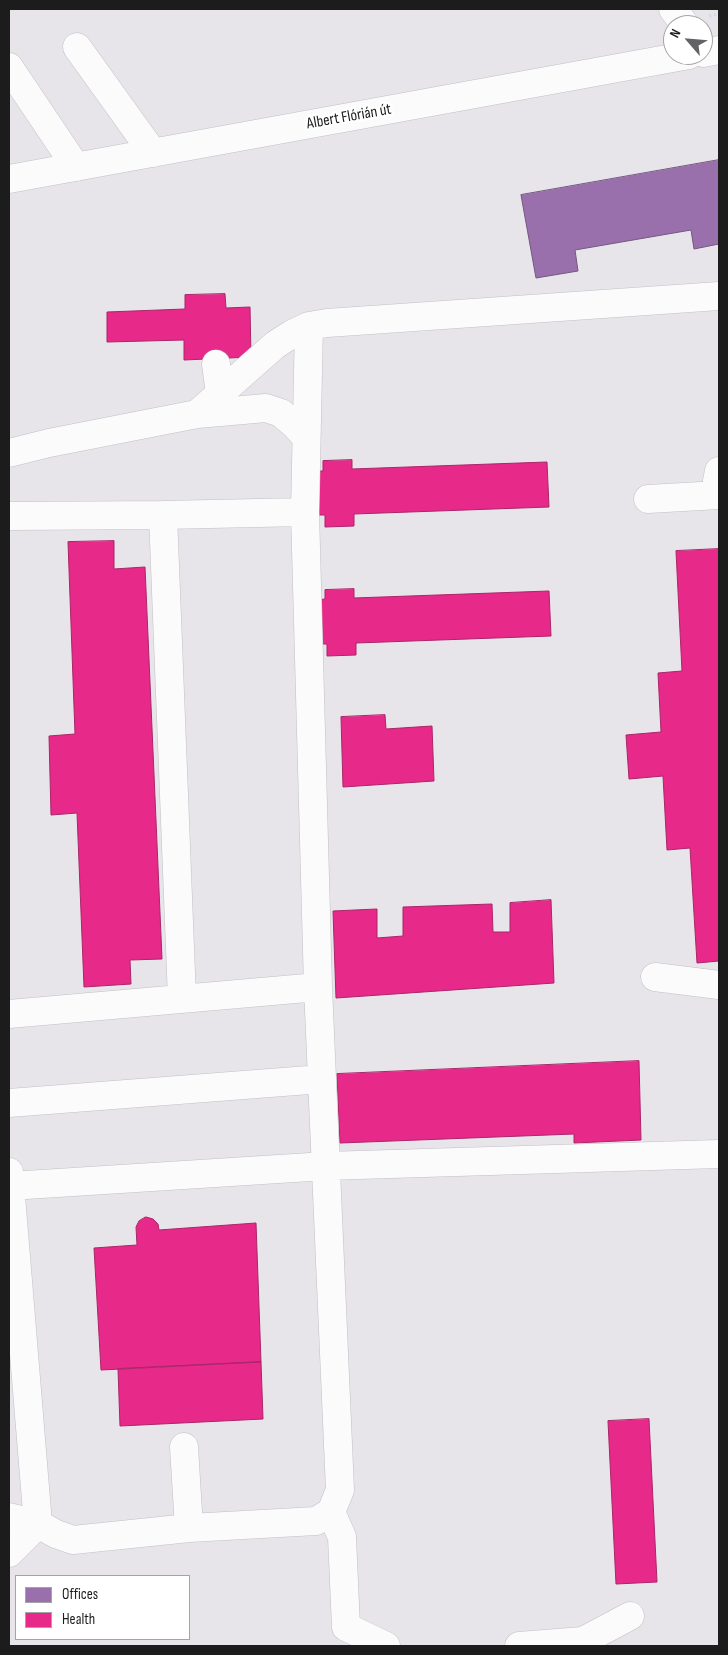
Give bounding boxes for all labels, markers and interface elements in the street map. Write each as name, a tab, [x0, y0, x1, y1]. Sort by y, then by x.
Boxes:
north arrow	[663, 15, 713, 65]
text: N	[666, 26, 684, 41]
street label: Albert Flórián út	[305, 100, 393, 134]
legend	[15, 1575, 190, 1640]
text: Offices	[62, 1585, 98, 1604]
text: Health	[62, 1610, 95, 1629]

